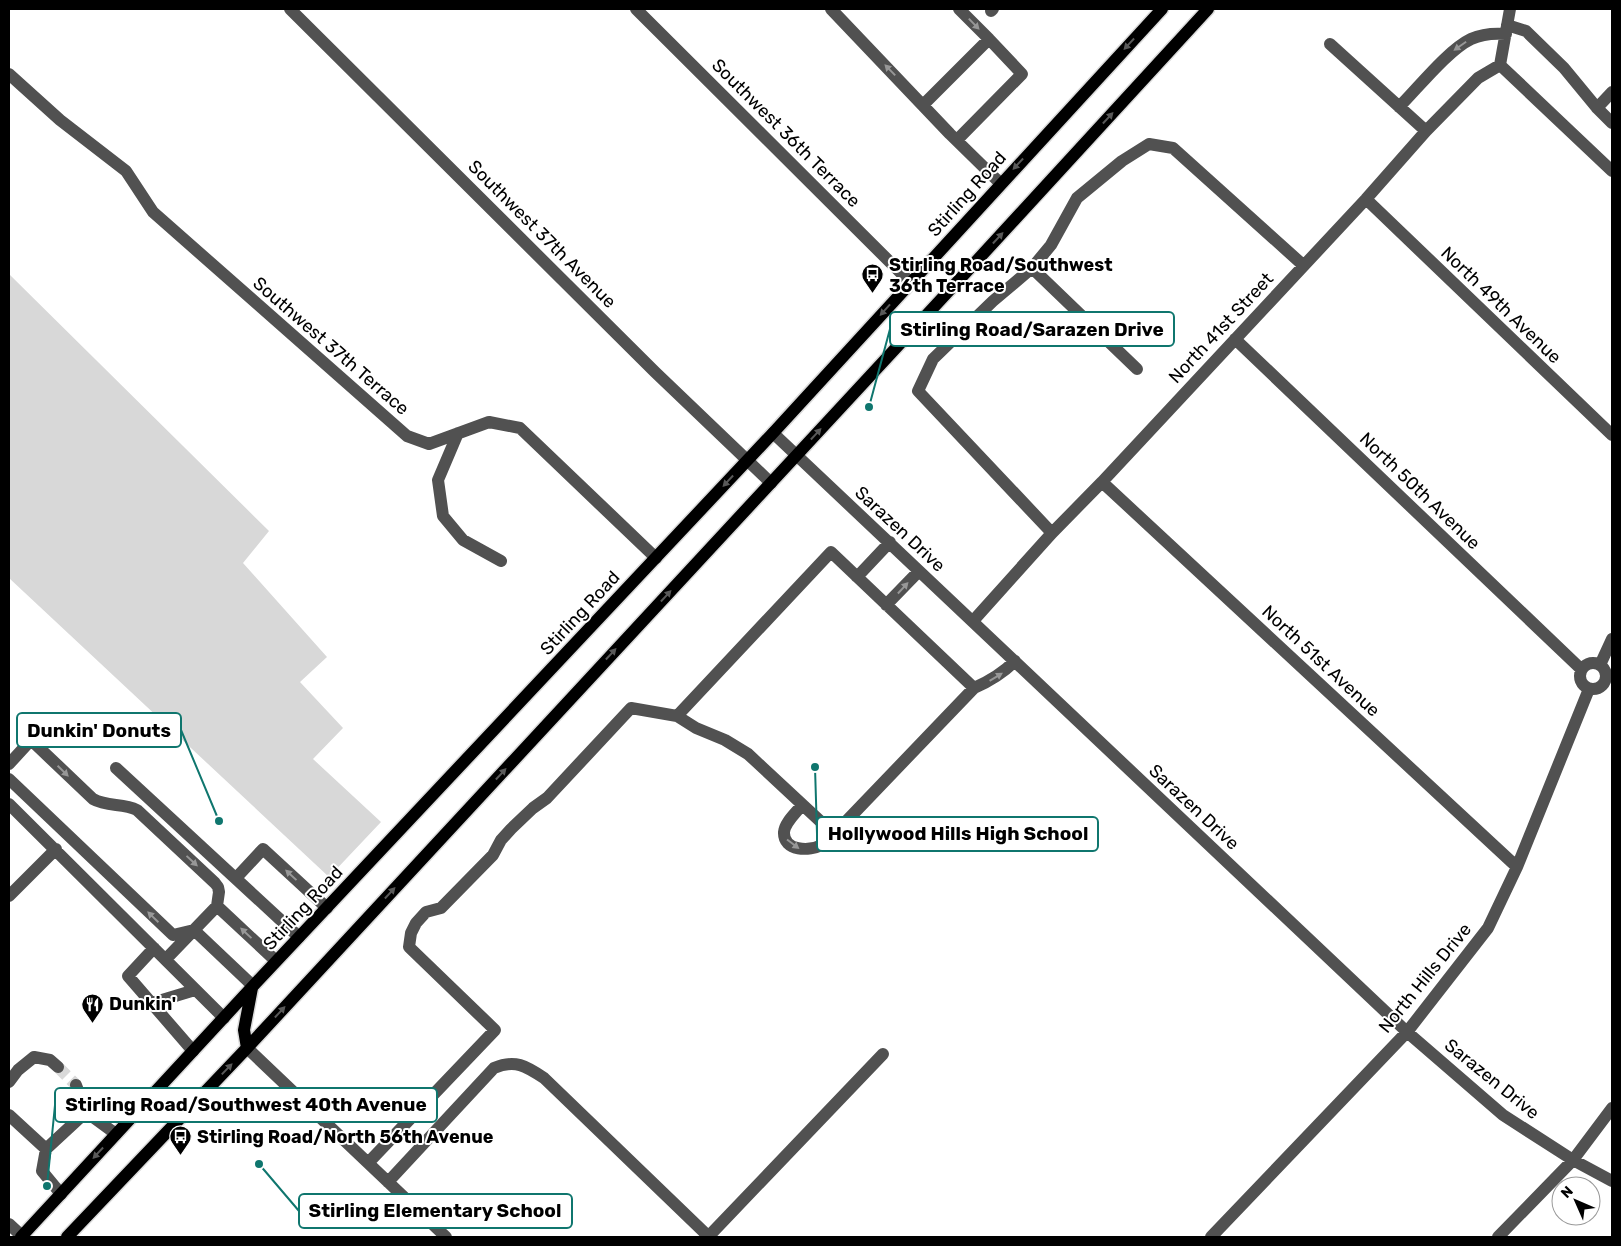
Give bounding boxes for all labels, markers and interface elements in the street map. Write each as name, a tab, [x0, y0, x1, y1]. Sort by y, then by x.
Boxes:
one-way arrow	[968, 18, 980, 30]
one-way arrow	[1123, 38, 1135, 50]
one-way arrow	[1453, 41, 1467, 51]
street label: Southwest 36th Terrace	[707, 54, 865, 212]
one-way arrow	[884, 64, 896, 76]
one-way arrow	[1102, 113, 1114, 125]
street label: Stirling Road	[923, 147, 1011, 241]
street label: Southwest 37th Avenue	[463, 155, 621, 313]
one-way arrow	[1012, 157, 1024, 169]
one-way arrow	[992, 232, 1004, 244]
street label: North 49th Avenue	[1436, 242, 1566, 368]
place label: Stirling Road/Southwest 36th Terrace	[889, 254, 1113, 297]
bus stop icon: Stirling Road/Southwest 36th Terrace	[861, 263, 885, 294]
street label: North 41st Street	[1164, 268, 1278, 388]
street label: Southwest 37th Terrace	[249, 272, 413, 420]
one-way arrow	[879, 303, 891, 315]
callout: Stirling Road/Sarazen Drive	[890, 312, 1174, 346]
text: Stirling Road/Sarazen Drive	[900, 318, 1164, 341]
street label: North 50th Avenue	[1355, 428, 1485, 554]
one-way arrow	[810, 429, 822, 441]
one-way arrow	[722, 474, 734, 486]
street label: Sarazen Drive	[850, 482, 950, 576]
street label: Stirling Road	[536, 566, 624, 660]
one-way arrow	[897, 582, 909, 594]
one-way arrow	[660, 589, 671, 602]
street label: North 51st Avenue	[1257, 601, 1385, 721]
one-way arrow	[605, 649, 617, 661]
one-way arrow	[989, 673, 1002, 682]
callout: Dunkin' Donuts	[17, 713, 181, 747]
text: Dunkin' Donuts	[27, 719, 171, 742]
street label: Sarazen Drive	[1144, 760, 1244, 854]
one-way arrow	[56, 764, 68, 776]
one-way arrow	[495, 768, 507, 780]
callout: Hollywood Hills High School	[817, 817, 1098, 851]
text: Hollywood Hills High School	[828, 822, 1088, 845]
one-way arrow	[786, 839, 799, 849]
one-way arrow	[185, 855, 197, 867]
street label: Stirling Road	[259, 861, 347, 955]
one-way arrow	[285, 869, 297, 881]
one-way arrow	[384, 887, 396, 899]
one-way arrow	[147, 911, 159, 923]
street label: North Hills Drive	[1374, 919, 1476, 1037]
one-way arrow	[241, 927, 253, 939]
restaurant icon: Dunkin'	[81, 992, 105, 1023]
place label: Dunkin'	[109, 993, 176, 1015]
one-way arrow	[274, 1006, 286, 1018]
street label: Sarazen Drive	[1440, 1034, 1544, 1124]
one-way arrow	[220, 1064, 232, 1076]
callout: Stirling Road/Southwest 40th Avenue	[55, 1088, 437, 1122]
text: Stirling Road/Southwest 40th Avenue	[65, 1093, 427, 1116]
bus stop icon: Stirling Road/North 56th Avenue	[169, 1125, 193, 1156]
place label: Stirling Road/North 56th Avenue	[197, 1126, 494, 1148]
one-way arrow	[93, 1147, 104, 1160]
north arrow	[1551, 1176, 1601, 1226]
text: N	[1558, 1183, 1577, 1202]
callout: Stirling Elementary School	[299, 1194, 572, 1228]
text: Stirling Elementary School	[309, 1199, 561, 1222]

